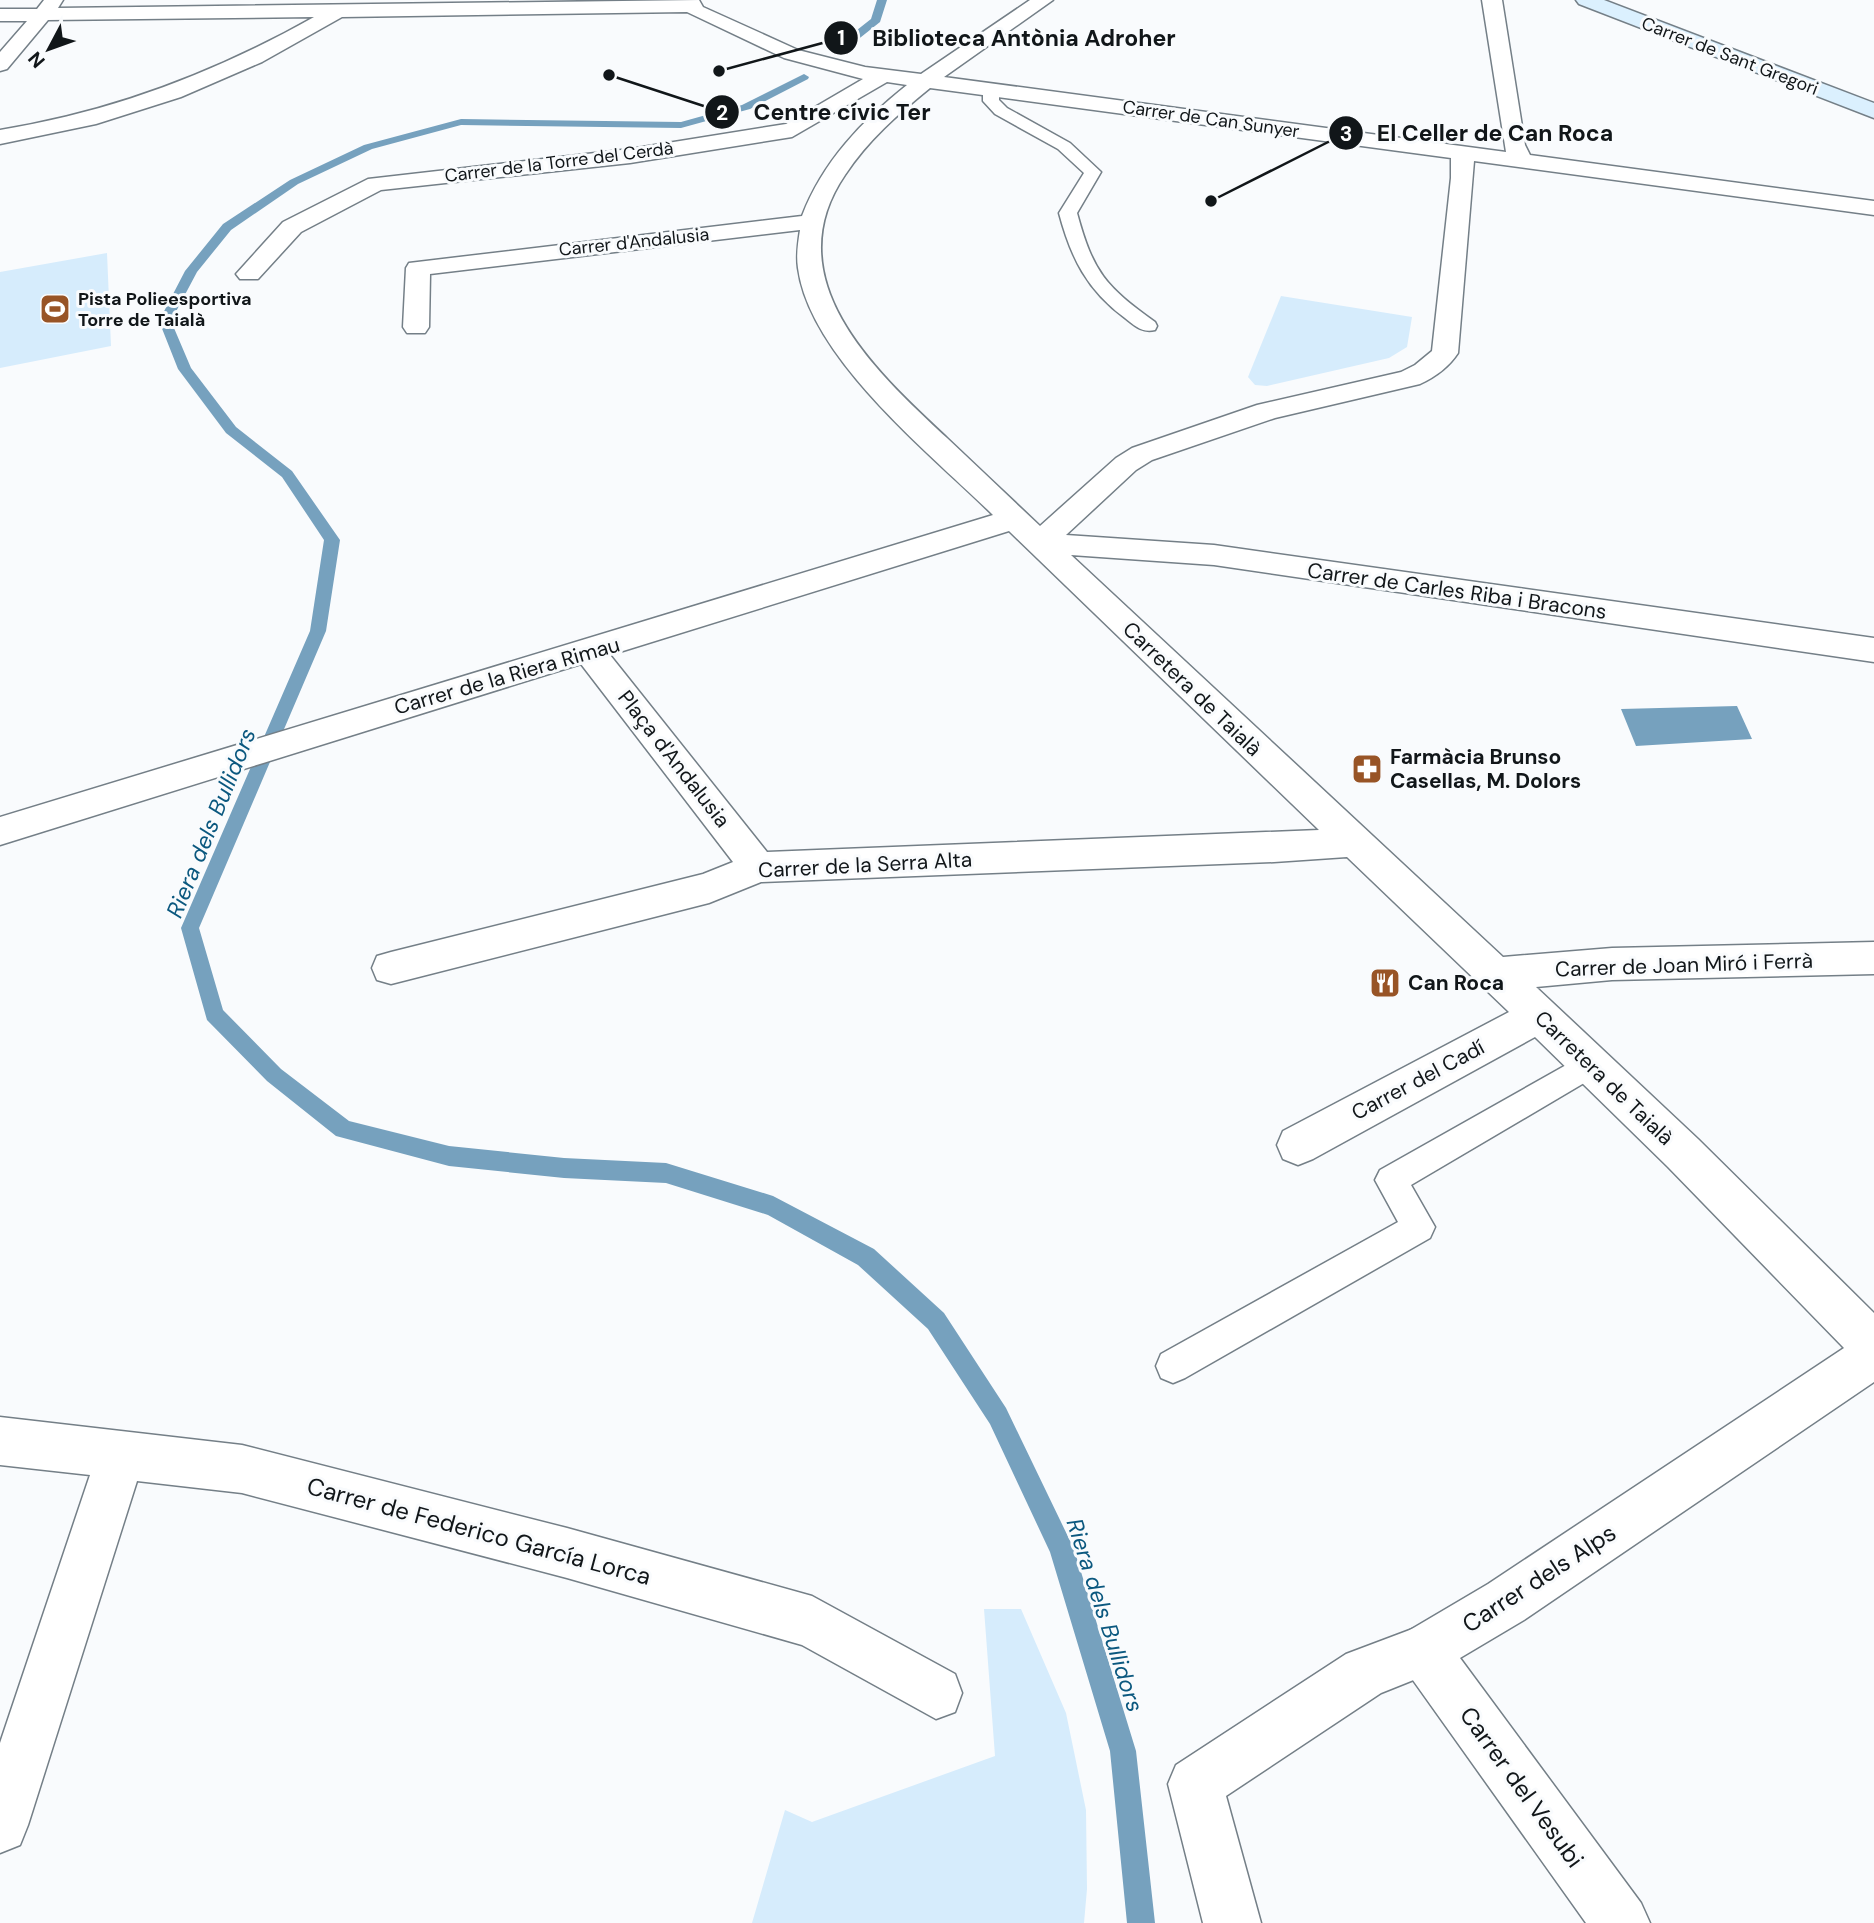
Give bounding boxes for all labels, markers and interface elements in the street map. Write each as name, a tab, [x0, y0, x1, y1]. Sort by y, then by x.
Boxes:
street label: Carrer de Sant Gregori	[1638, 11, 1822, 101]
north arrow	[14, 14, 84, 84]
callout: Biblioteca Antònia Adroher	[823, 16, 1190, 60]
text: Biblioteca Antònia Adroher	[872, 23, 1176, 53]
text: 1	[837, 24, 845, 52]
text: N	[23, 46, 51, 73]
callout: Centre cívic Ter	[704, 90, 944, 134]
street label: Carrer de Can Sunyer	[1121, 95, 1301, 143]
text: Centre cívic Ter	[753, 97, 931, 127]
text: 2	[716, 99, 728, 127]
callout: El Celler de Can Roca	[1328, 111, 1627, 155]
text: El Celler de Can Roca	[1377, 118, 1613, 148]
text: 3	[1340, 120, 1352, 148]
street label: Carrer de la Torre del Cerdà	[443, 136, 675, 188]
street label: Carrer d'Andalusia	[558, 222, 710, 262]
place label: Pista Polieesportiva Torre de Taialà	[78, 287, 251, 332]
sports icon: Pista Polieesportiva Torre de Taialà	[38, 292, 72, 326]
street label: Carrer de Carles Riba i Bracons	[1306, 556, 1608, 626]
street label: Carretera de Taialà	[1117, 615, 1267, 763]
street label: Carrer de la Riera Rimau	[391, 630, 623, 722]
street label: Plaça d'Andalusia	[612, 685, 736, 833]
water label: Riera dels Bullidors	[159, 724, 263, 922]
place label: Farmàcia Brunso Casellas, M. Dolors	[1390, 743, 1581, 795]
pharmacy icon: Farmàcia Brunso Casellas, M. Dolors	[1350, 752, 1384, 786]
street label: Carrer de la Serra Alta	[757, 845, 973, 885]
street label: Carrer de Joan Miró i Ferrà	[1555, 947, 1813, 983]
restaurant icon: Can Roca	[1368, 966, 1402, 1000]
place label: Can Roca	[1408, 969, 1504, 997]
street label: Carretera de Taialà	[1529, 1004, 1679, 1152]
street label: Carrer del Cadí	[1347, 1033, 1490, 1127]
street label: Carrer de Federico García Lorca	[304, 1470, 654, 1592]
water label: Riera dels Bullidors	[1060, 1514, 1150, 1716]
street label: Carrer dels Alps	[1456, 1517, 1622, 1639]
street label: Carrer del Vesubi	[1453, 1700, 1591, 1874]

